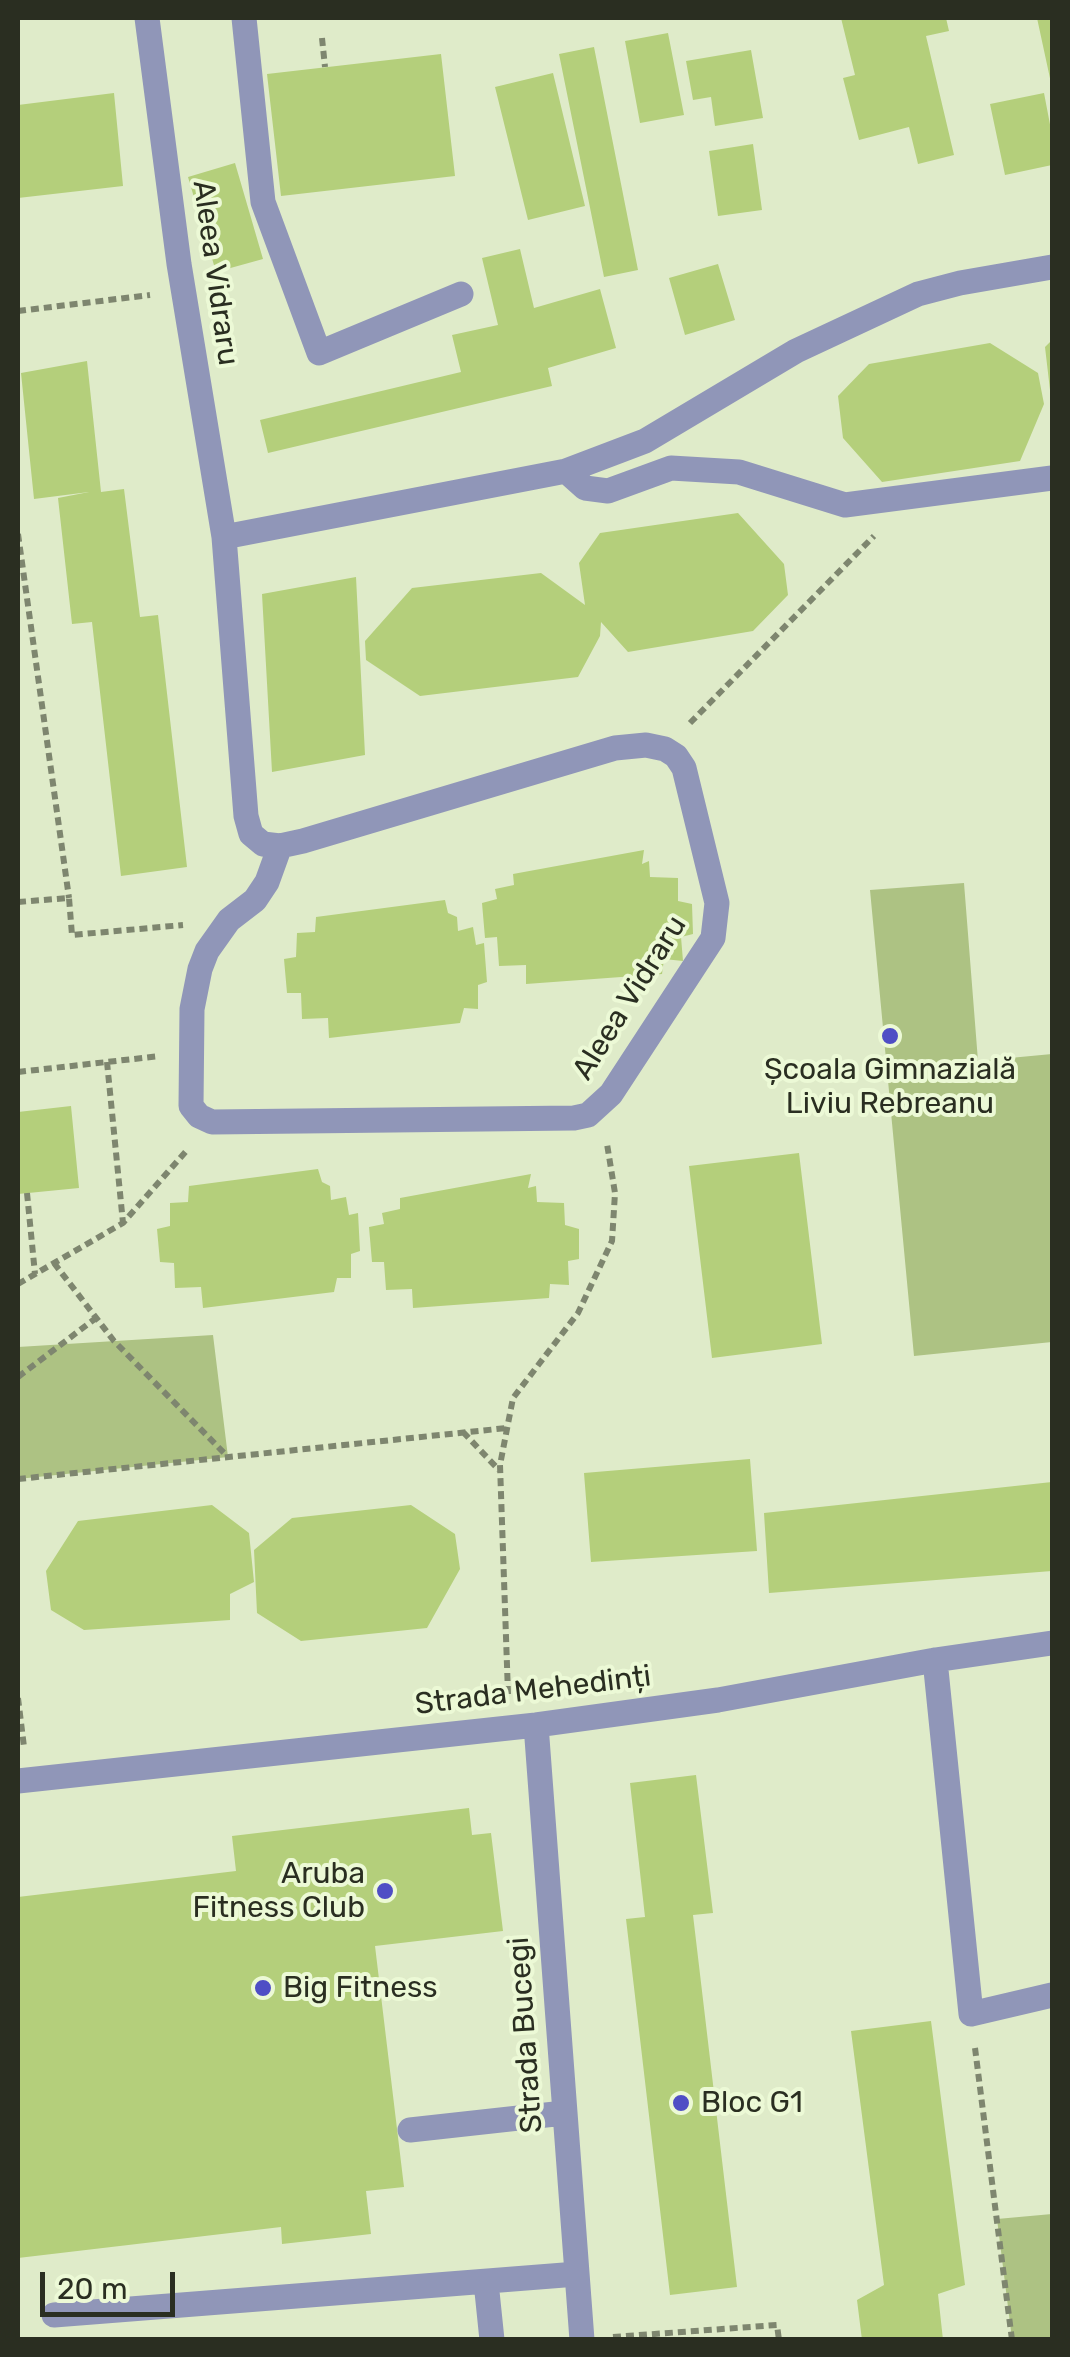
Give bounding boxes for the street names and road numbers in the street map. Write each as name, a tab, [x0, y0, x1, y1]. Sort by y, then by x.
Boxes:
street label: Aleea Vidraru	[184, 178, 246, 368]
street label: Aleea Vidraru	[565, 909, 695, 1087]
street label: Strada Mehedinți	[413, 1659, 653, 1723]
street label: Strada Bucegi	[501, 1936, 551, 2134]

